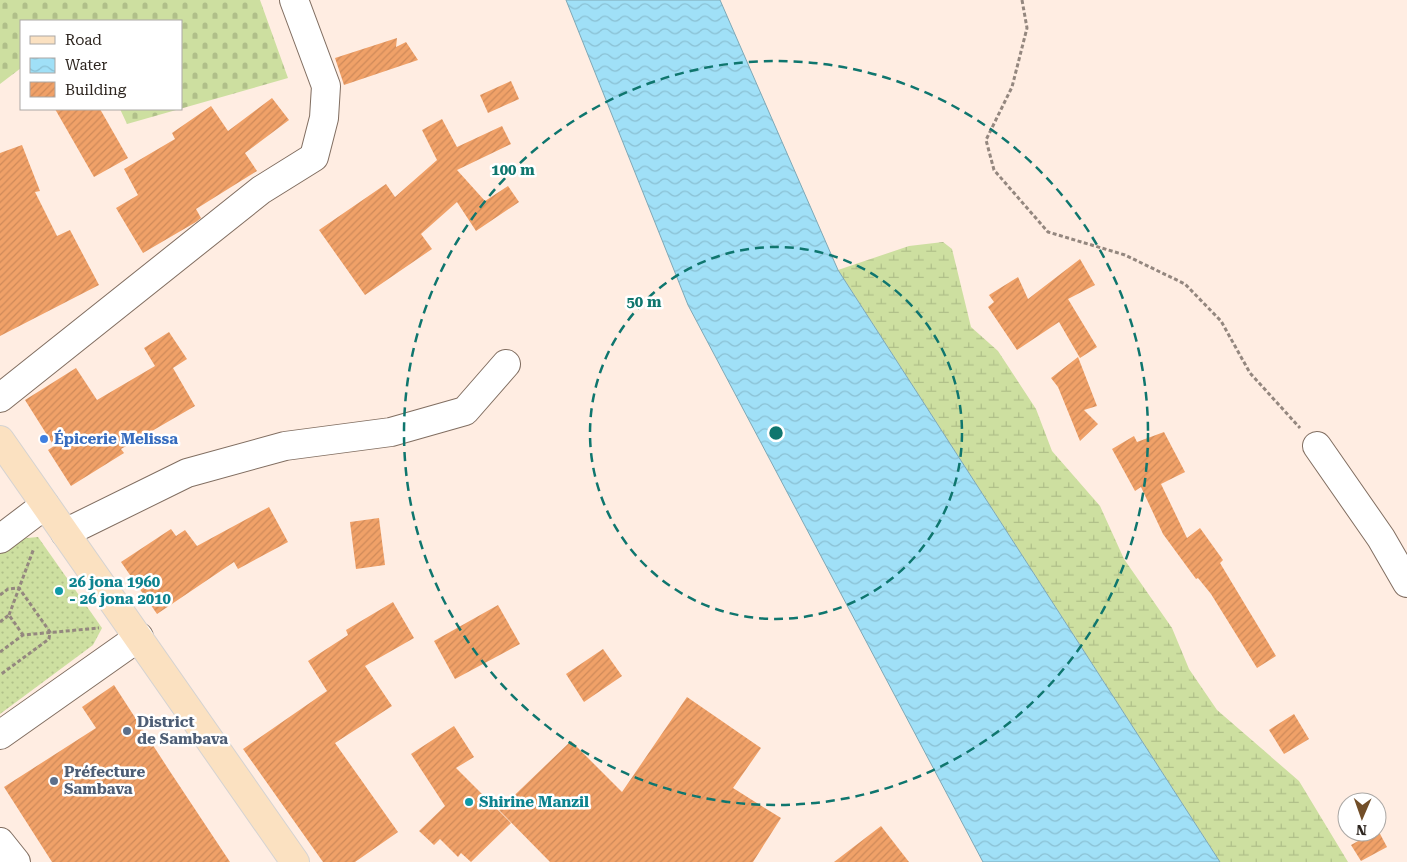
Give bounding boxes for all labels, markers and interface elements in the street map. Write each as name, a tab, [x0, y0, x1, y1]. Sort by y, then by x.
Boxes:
legend	[20, 20, 182, 110]
text: Road	[65, 31, 102, 49]
text: Water	[65, 56, 107, 74]
text: Building	[65, 81, 127, 99]
text: 100 m	[491, 161, 535, 179]
text: 50 m	[626, 293, 662, 311]
centre of rings	[767, 424, 785, 442]
place label: Épicerie Melissa	[54, 429, 178, 448]
marker: Épicerie Melissa	[38, 433, 50, 445]
place label: 26 jona 1960 - 26 jona 2010	[69, 573, 172, 608]
marker: 26 jona 1960 - 26 jona 2010	[53, 585, 65, 597]
place label: District de Sambava	[137, 713, 228, 748]
marker: District de Sambava	[121, 725, 133, 737]
place label: Préfecture Sambava	[64, 763, 146, 798]
marker: Préfecture Sambava	[48, 775, 60, 787]
north arrow	[1337, 792, 1387, 842]
place label: Shirine Manzil	[479, 793, 589, 811]
marker: Shirine Manzil	[463, 796, 475, 808]
text: N	[1356, 822, 1367, 838]

